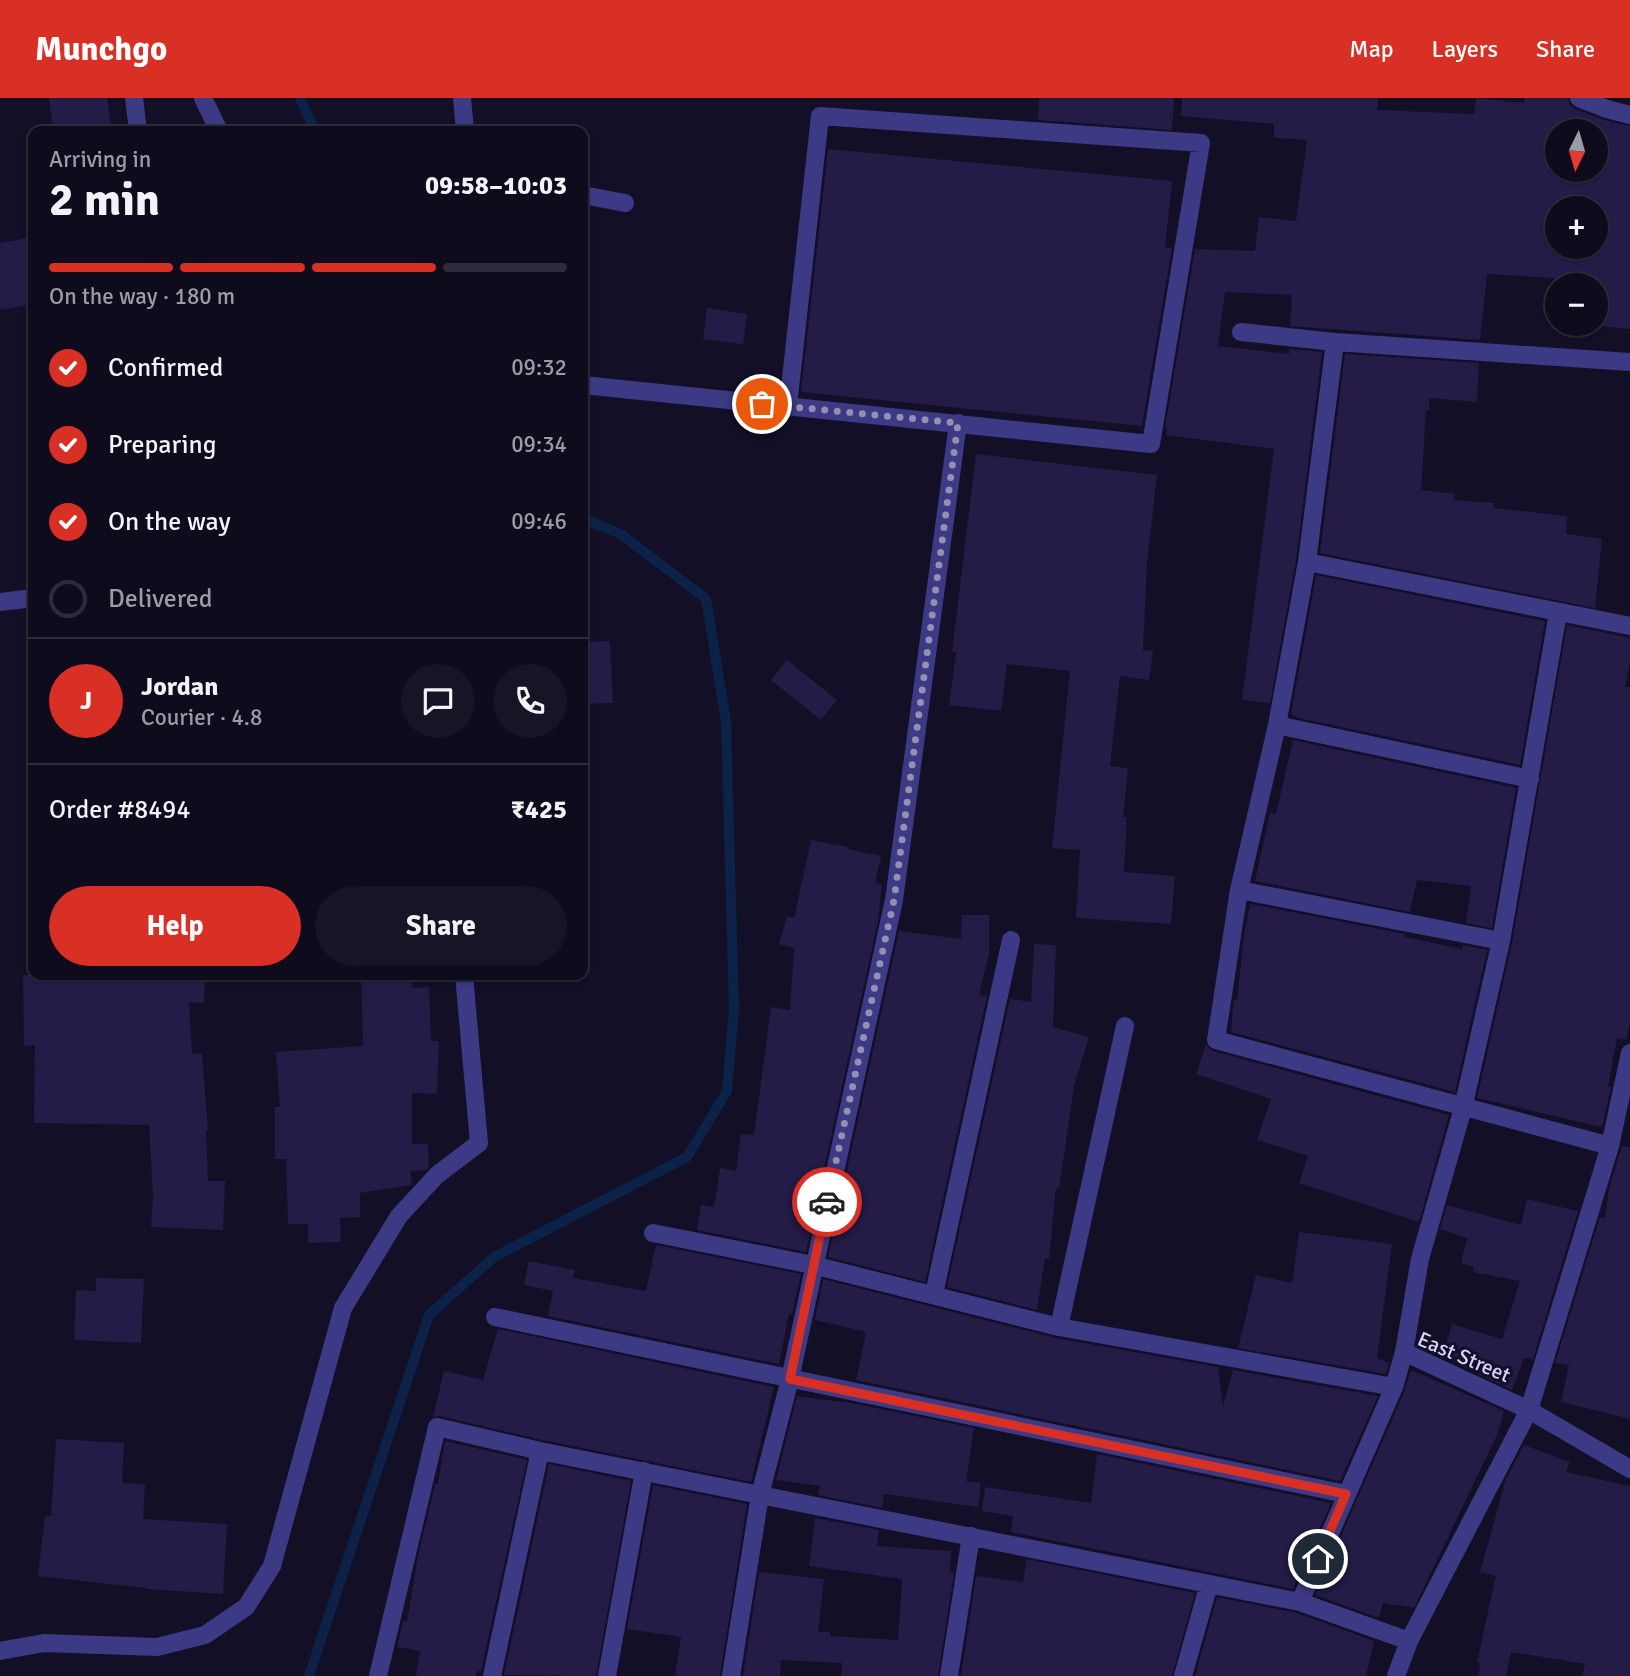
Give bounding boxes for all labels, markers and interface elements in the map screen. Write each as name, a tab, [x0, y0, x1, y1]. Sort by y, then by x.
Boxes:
text: Munchgo	[35, 29, 167, 70]
text: Map	[1349, 34, 1394, 64]
text: Layers	[1432, 34, 1498, 64]
text: Share	[1536, 34, 1595, 64]
north arrow	[1545, 119, 1608, 182]
map controls	[1545, 119, 1608, 336]
text: Arriving in	[49, 145, 151, 174]
text: 09:58–10:03	[425, 170, 567, 202]
text: 2 min	[49, 172, 160, 228]
button: +	[1545, 196, 1608, 259]
button: −	[1545, 273, 1608, 336]
text: On the way · 180 m	[49, 282, 235, 311]
icon: check	[49, 349, 87, 387]
text: Confirmed	[108, 352, 223, 384]
text: 09:32	[511, 353, 567, 382]
pin	[732, 374, 792, 434]
icon: bag	[743, 385, 781, 423]
icon: check	[49, 426, 87, 464]
text: Preparing	[108, 429, 216, 461]
text: 09:34	[511, 430, 567, 459]
icon: check	[49, 503, 87, 541]
text: On the way	[108, 506, 231, 538]
text: 09:46	[511, 507, 567, 536]
text: Delivered	[108, 583, 213, 615]
button: chat	[401, 664, 475, 738]
button: phone	[493, 664, 567, 738]
text: Jordan	[141, 671, 218, 703]
text: J	[80, 685, 92, 717]
text: Courier · 4.8	[141, 703, 262, 732]
text: Order #8494	[49, 794, 190, 826]
text: ₹425	[511, 794, 567, 826]
button: Help	[49, 886, 301, 966]
button: Share	[315, 886, 567, 966]
courier	[792, 1167, 862, 1237]
icon: car	[808, 1183, 846, 1221]
street label: East Street	[1414, 1326, 1514, 1388]
pin	[1288, 1529, 1348, 1589]
icon: home	[1299, 1540, 1337, 1578]

